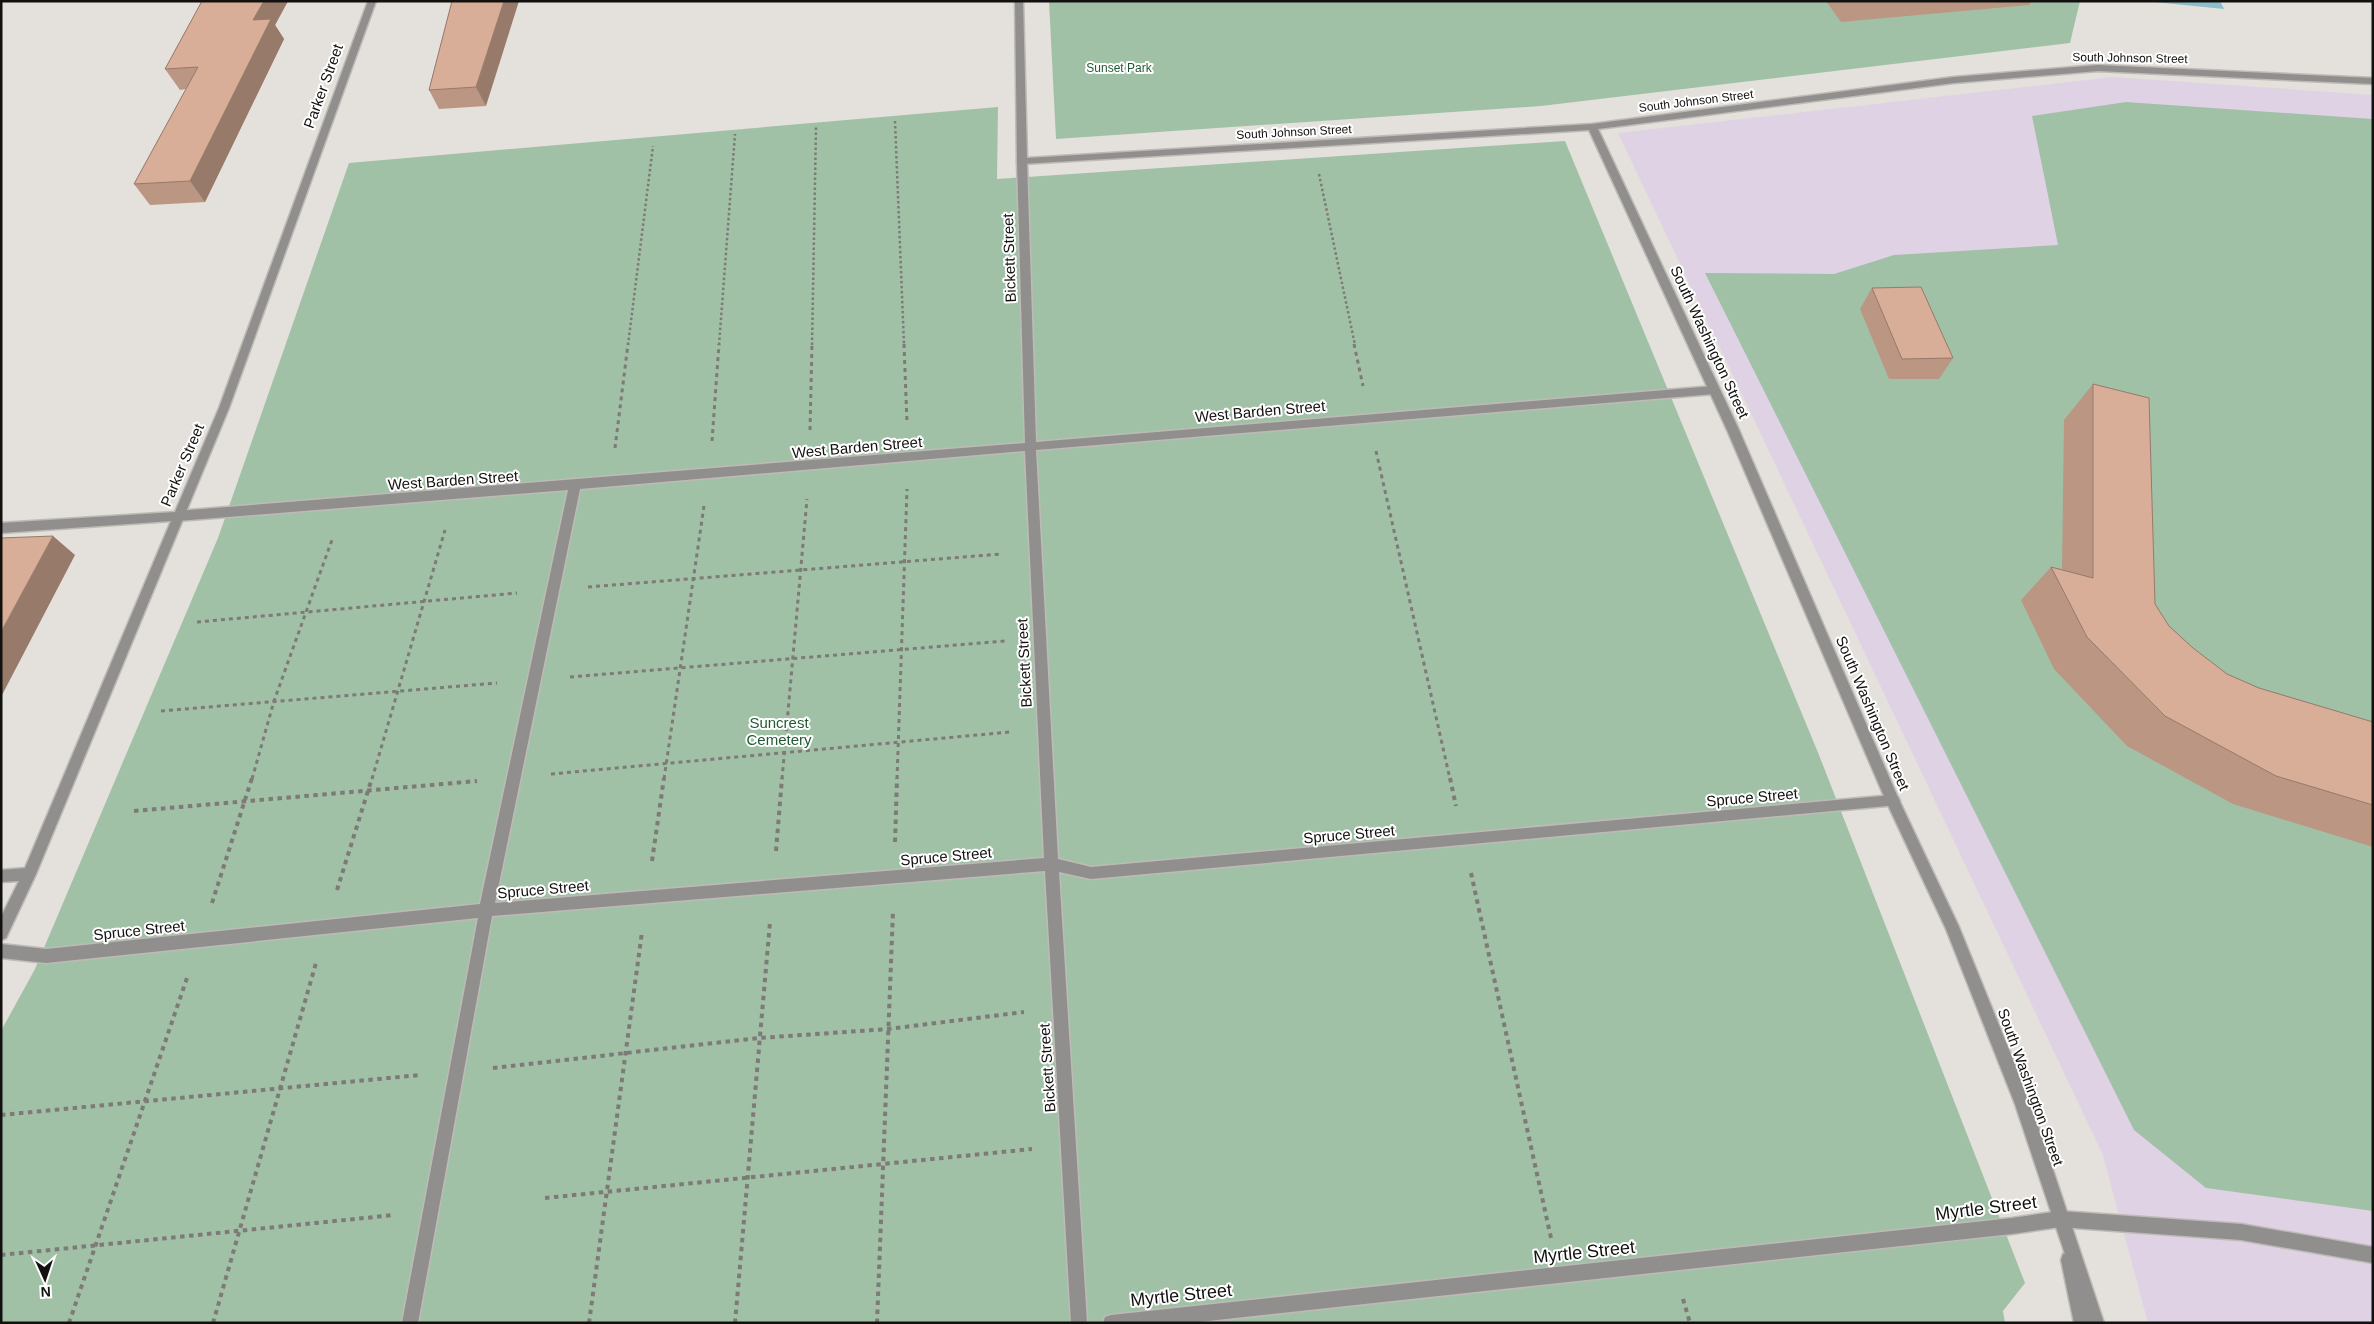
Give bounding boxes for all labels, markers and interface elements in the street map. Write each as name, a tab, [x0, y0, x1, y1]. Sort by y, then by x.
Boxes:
street label: Parker Street	[300, 41, 346, 130]
street label: South Johnson Street	[2072, 50, 2188, 66]
park label: Sunset Park	[1086, 61, 1153, 75]
street label: South Johnson Street	[1638, 87, 1755, 115]
street label: South Johnson Street	[1236, 122, 1353, 142]
street label: Bickett Street	[999, 212, 1019, 303]
street label: South Washington Street	[1667, 263, 1753, 422]
street label: West Barden Street	[1194, 397, 1327, 425]
street label: Parker Street	[157, 420, 207, 509]
street label: West Barden Street	[791, 433, 924, 461]
street label: West Barden Street	[387, 467, 520, 493]
street label: Bickett Street	[1013, 617, 1035, 708]
street label: South Washington Street	[1833, 633, 1914, 794]
park label: Suncrest Cemetery	[746, 714, 812, 748]
street label: Spruce Street	[1706, 784, 1799, 809]
street label: Spruce Street	[1303, 821, 1396, 846]
street label: Spruce Street	[900, 843, 993, 868]
street label: Spruce Street	[497, 876, 590, 901]
street label: Spruce Street	[93, 917, 186, 943]
street label: South Washington Street	[1995, 1006, 2068, 1169]
street label: Bickett Street	[1035, 1022, 1059, 1113]
street label: Myrtle Street	[1934, 1192, 2038, 1224]
street label: Myrtle Street	[1532, 1237, 1636, 1267]
north arrow	[20, 1254, 70, 1304]
street label: Myrtle Street	[1129, 1280, 1233, 1310]
text: N	[40, 1284, 51, 1300]

